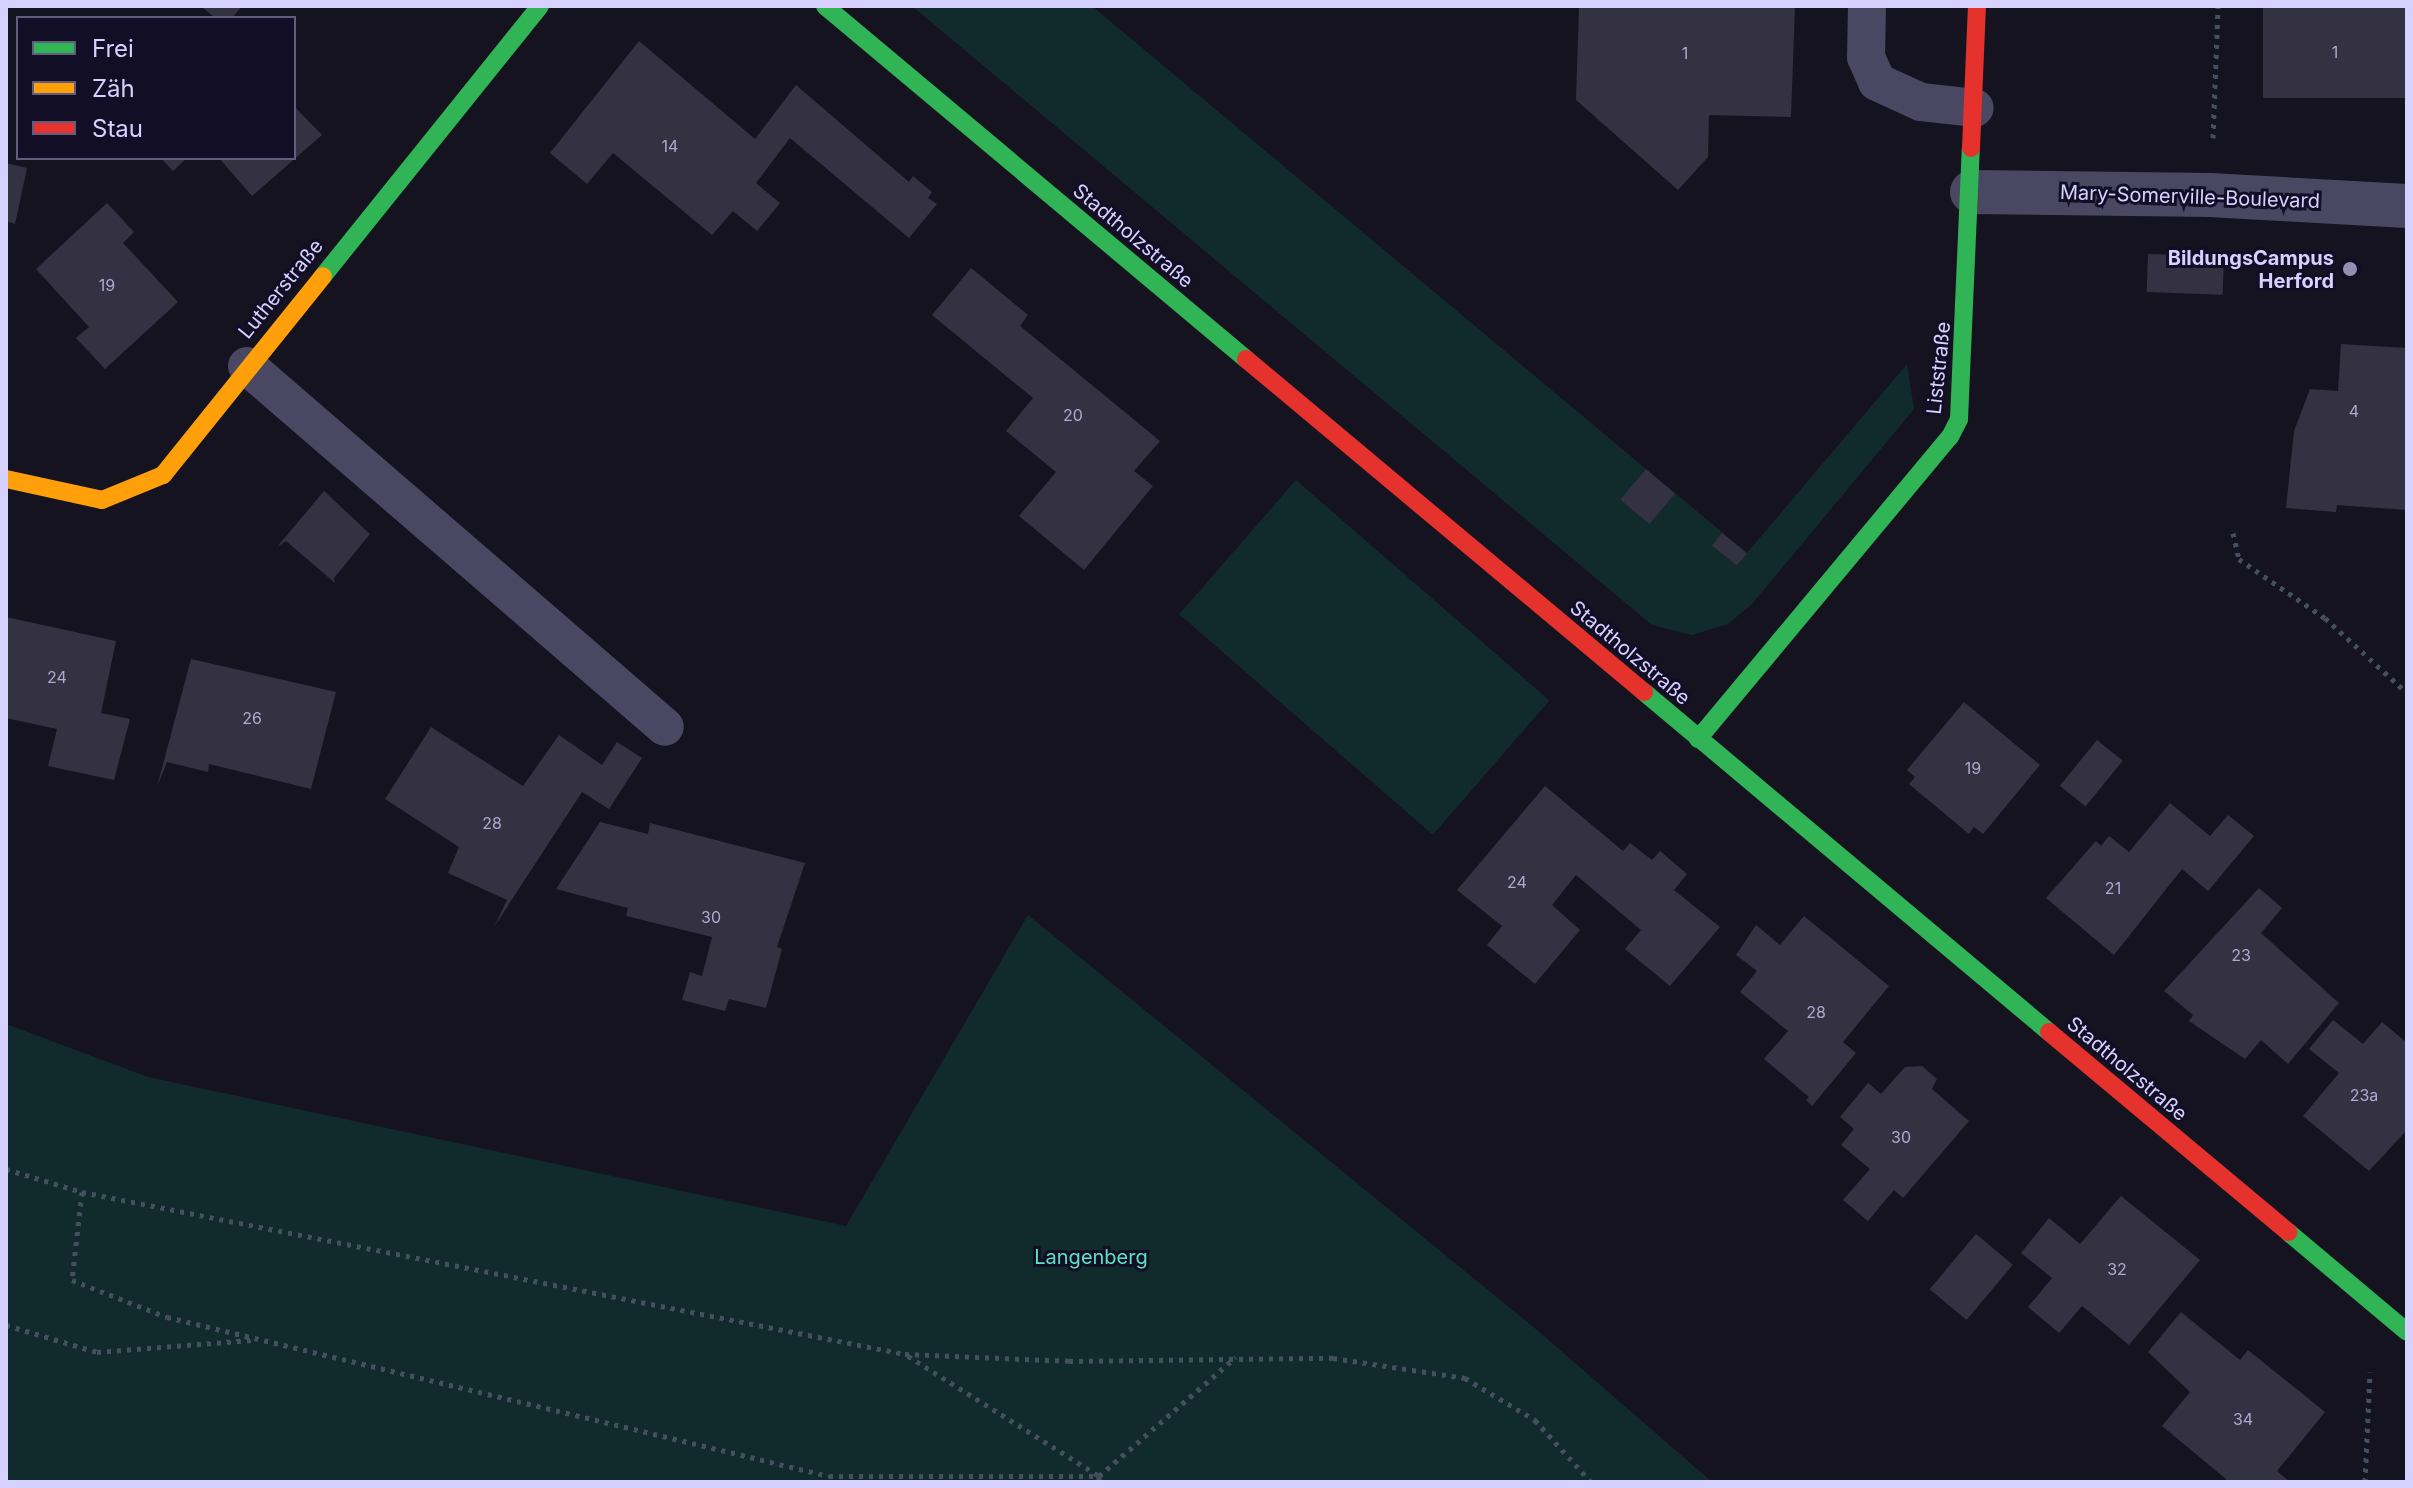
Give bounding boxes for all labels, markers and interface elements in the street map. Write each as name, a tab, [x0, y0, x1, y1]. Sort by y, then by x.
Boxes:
legend	[16, 16, 296, 160]
text: Frei	[92, 34, 134, 63]
house number: 1	[2332, 42, 2338, 62]
house number: 1	[1682, 43, 1688, 63]
text: Zäh	[92, 74, 135, 103]
text: Stau	[92, 114, 143, 143]
house number: 14	[662, 136, 678, 156]
street label: Stadtholzstraße	[1068, 179, 1198, 293]
street label: Mary-Somerville-Boulevard	[2060, 180, 2320, 214]
street label: Lutherstraße	[234, 235, 328, 343]
place label: BildungsCampus Herford	[2168, 246, 2334, 293]
marker: BildungsCampus Herford	[2341, 260, 2359, 278]
house number: 19	[99, 275, 115, 295]
street label: Liststraße	[1922, 321, 1956, 415]
house number: 4	[2349, 401, 2359, 421]
house number: 20	[1063, 405, 1083, 425]
street label: Stadtholzstraße	[1565, 596, 1695, 710]
house number: 24	[47, 667, 67, 687]
house number: 26	[242, 708, 262, 728]
house number: 19	[1965, 758, 1981, 778]
house number: 28	[482, 813, 502, 833]
house number: 24	[1507, 872, 1527, 892]
house number: 21	[2105, 878, 2121, 898]
house number: 30	[701, 907, 721, 927]
house number: 23	[2231, 945, 2251, 965]
house number: 28	[1806, 1002, 1826, 1022]
street label: Stadtholzstraße	[2062, 1012, 2192, 1126]
house number: 23a	[2350, 1085, 2378, 1105]
house number: 30	[1891, 1127, 1911, 1147]
park label: Langenberg	[1034, 1245, 1148, 1269]
house number: 32	[2107, 1259, 2127, 1279]
house number: 34	[2233, 1409, 2253, 1429]

